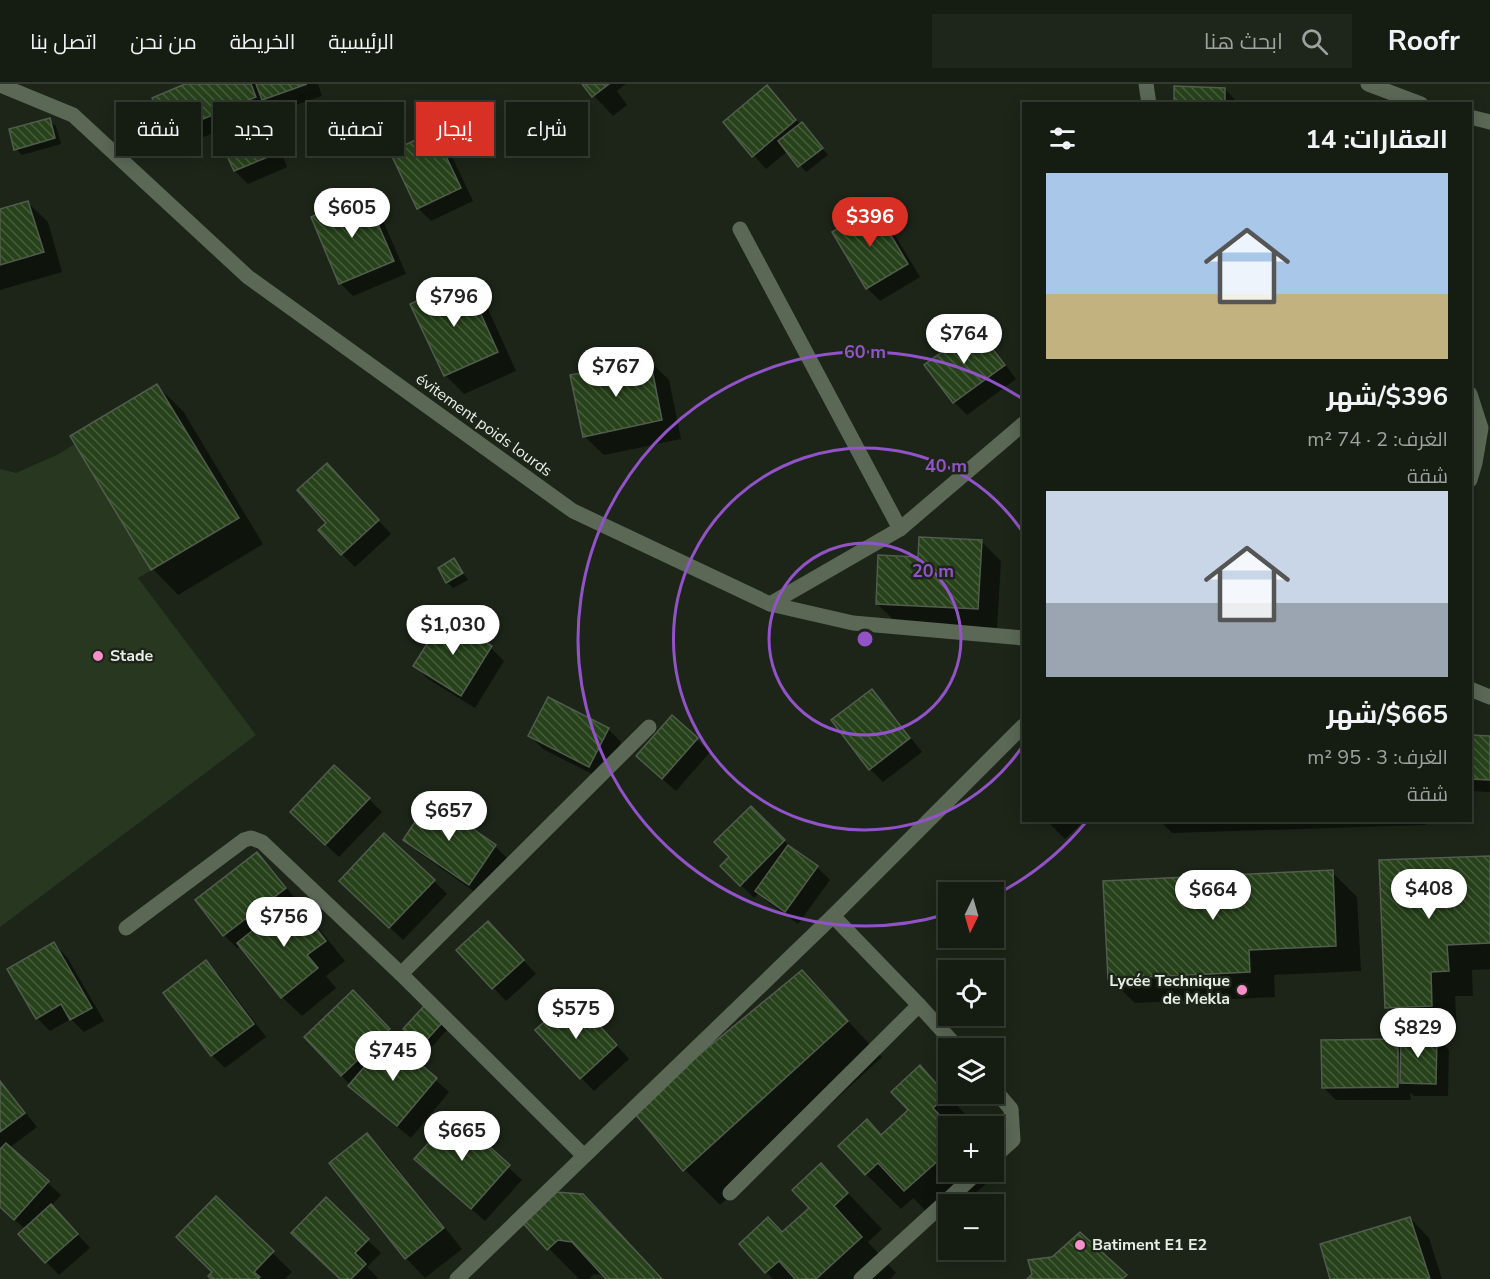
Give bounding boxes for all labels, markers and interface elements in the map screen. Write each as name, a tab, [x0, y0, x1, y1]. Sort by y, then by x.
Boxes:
search box	[932, 14, 1352, 68]
text: Roofr	[1388, 22, 1460, 60]
icon: search	[1298, 25, 1331, 58]
text: ابحث هنا	[1204, 27, 1283, 57]
text: اتصل بنا	[30, 28, 97, 56]
text: من نحن	[130, 28, 197, 56]
text: الخريطة	[230, 28, 295, 56]
text: الرئيسية	[328, 28, 394, 56]
chip: شقة	[116, 102, 201, 156]
chip: جديد	[213, 102, 295, 156]
chip: تصفية	[307, 102, 404, 156]
chip: إيجار	[416, 102, 494, 156]
chip: شراء	[506, 102, 588, 156]
icon: filters	[1046, 122, 1079, 155]
text: العقارات: 14	[1305, 122, 1448, 157]
pin: $605	[316, 188, 388, 239]
text: $605	[328, 194, 376, 221]
pin: $396	[834, 197, 906, 248]
text: $396	[846, 203, 894, 230]
icon: home	[1193, 212, 1301, 320]
pin: $796	[418, 277, 490, 328]
text: $796	[430, 283, 478, 310]
pin: $764	[928, 314, 1000, 365]
text: $764	[940, 320, 988, 347]
text: 60 m	[844, 340, 886, 364]
pin: $767	[580, 347, 652, 398]
text: $767	[592, 353, 640, 380]
street label: évitement poids lourds	[411, 368, 557, 482]
text: $396/شهر	[1327, 379, 1448, 414]
text: الغرف: 2 · 74 m²	[1307, 426, 1448, 453]
text: 40 m	[925, 454, 967, 478]
text: شقة	[1407, 463, 1448, 490]
icon: home	[1193, 530, 1301, 638]
text: 20 m	[912, 559, 954, 583]
pin: $1,030	[404, 605, 502, 656]
text: $1,030	[421, 611, 485, 638]
centre of rings	[855, 629, 875, 649]
place label: Stade	[110, 645, 154, 667]
marker: Stade	[91, 649, 105, 663]
text: $665/شهر	[1327, 697, 1448, 732]
text: الغرف: 3 · 95 m²	[1307, 744, 1448, 771]
text: شقة	[1407, 781, 1448, 808]
pin: $657	[413, 791, 485, 842]
text: $657	[425, 797, 473, 824]
pin: $408	[1393, 869, 1465, 920]
pin: $664	[1177, 870, 1249, 921]
text: $408	[1405, 875, 1453, 902]
text: $664	[1189, 876, 1237, 903]
north arrow	[938, 882, 1004, 948]
map controls	[938, 882, 1004, 1260]
pin: $756	[248, 897, 320, 948]
text: $756	[260, 903, 308, 930]
button: locate	[938, 960, 1004, 1026]
place label: Lycée Technique de Mekla	[1109, 970, 1230, 1010]
marker: Lycée Technique de Mekla	[1235, 983, 1249, 997]
pin: $575	[540, 989, 612, 1040]
text: $575	[552, 995, 600, 1022]
pin: $829	[1382, 1008, 1454, 1059]
text: $829	[1394, 1014, 1442, 1041]
pin: $745	[357, 1031, 429, 1082]
text: $745	[369, 1037, 417, 1064]
button: layers	[938, 1038, 1004, 1104]
pin: $665	[426, 1111, 498, 1162]
button: +	[938, 1116, 1004, 1182]
text: $665	[438, 1117, 486, 1144]
button: −	[938, 1194, 1004, 1260]
place label: Batiment E1 E2	[1092, 1234, 1207, 1256]
marker: Batiment E1 E2	[1073, 1238, 1087, 1252]

